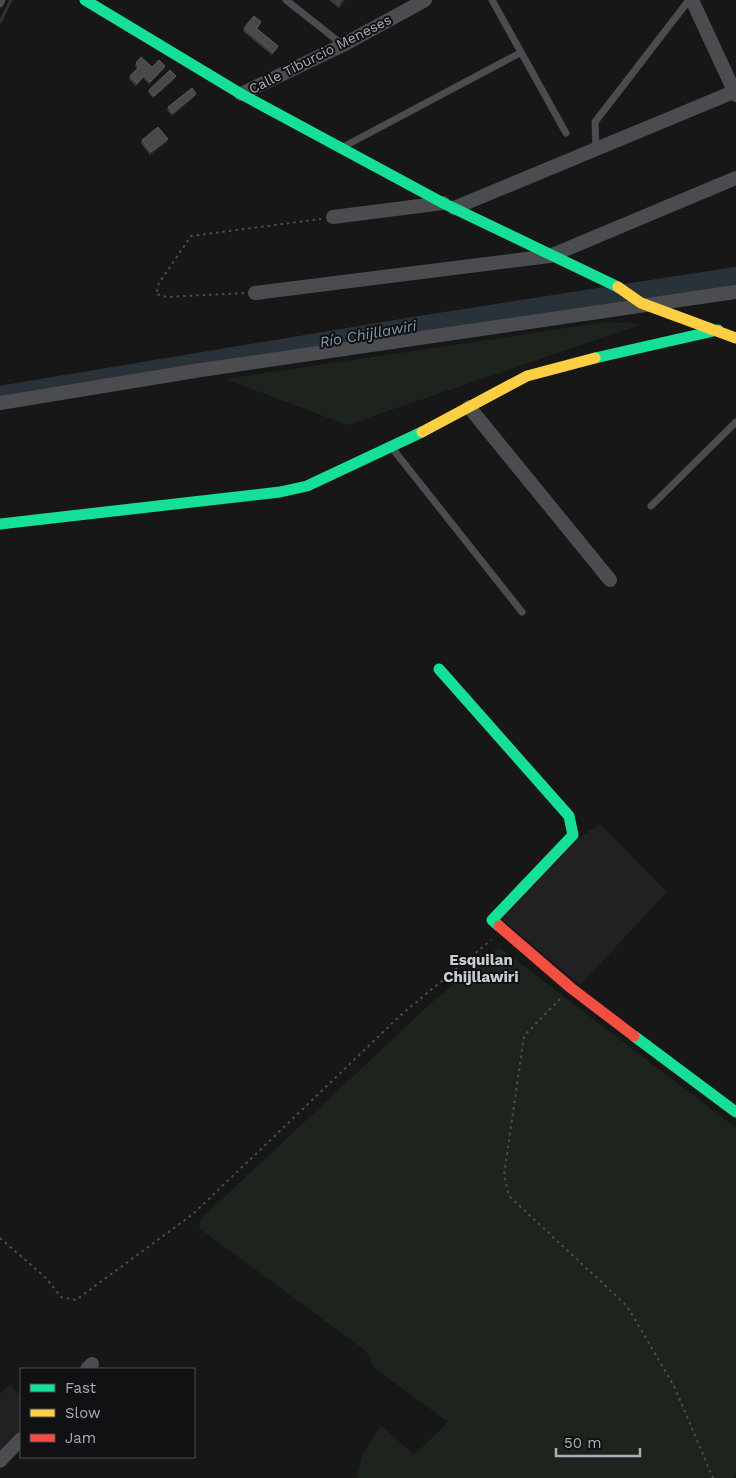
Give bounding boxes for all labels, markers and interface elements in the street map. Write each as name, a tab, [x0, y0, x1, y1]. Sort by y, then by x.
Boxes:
street label: Calle Tiburcio Meneses	[246, 11, 394, 97]
water label: Río Chijllawiri	[318, 316, 419, 351]
district label: Esquilan Chijllawiri	[443, 951, 519, 986]
legend	[20, 1368, 195, 1458]
text: Fast	[65, 1379, 97, 1397]
text: Slow	[65, 1404, 101, 1422]
scale bar	[556, 1426, 640, 1458]
text: Jam	[65, 1429, 96, 1447]
text: 50 m	[564, 1434, 601, 1452]

